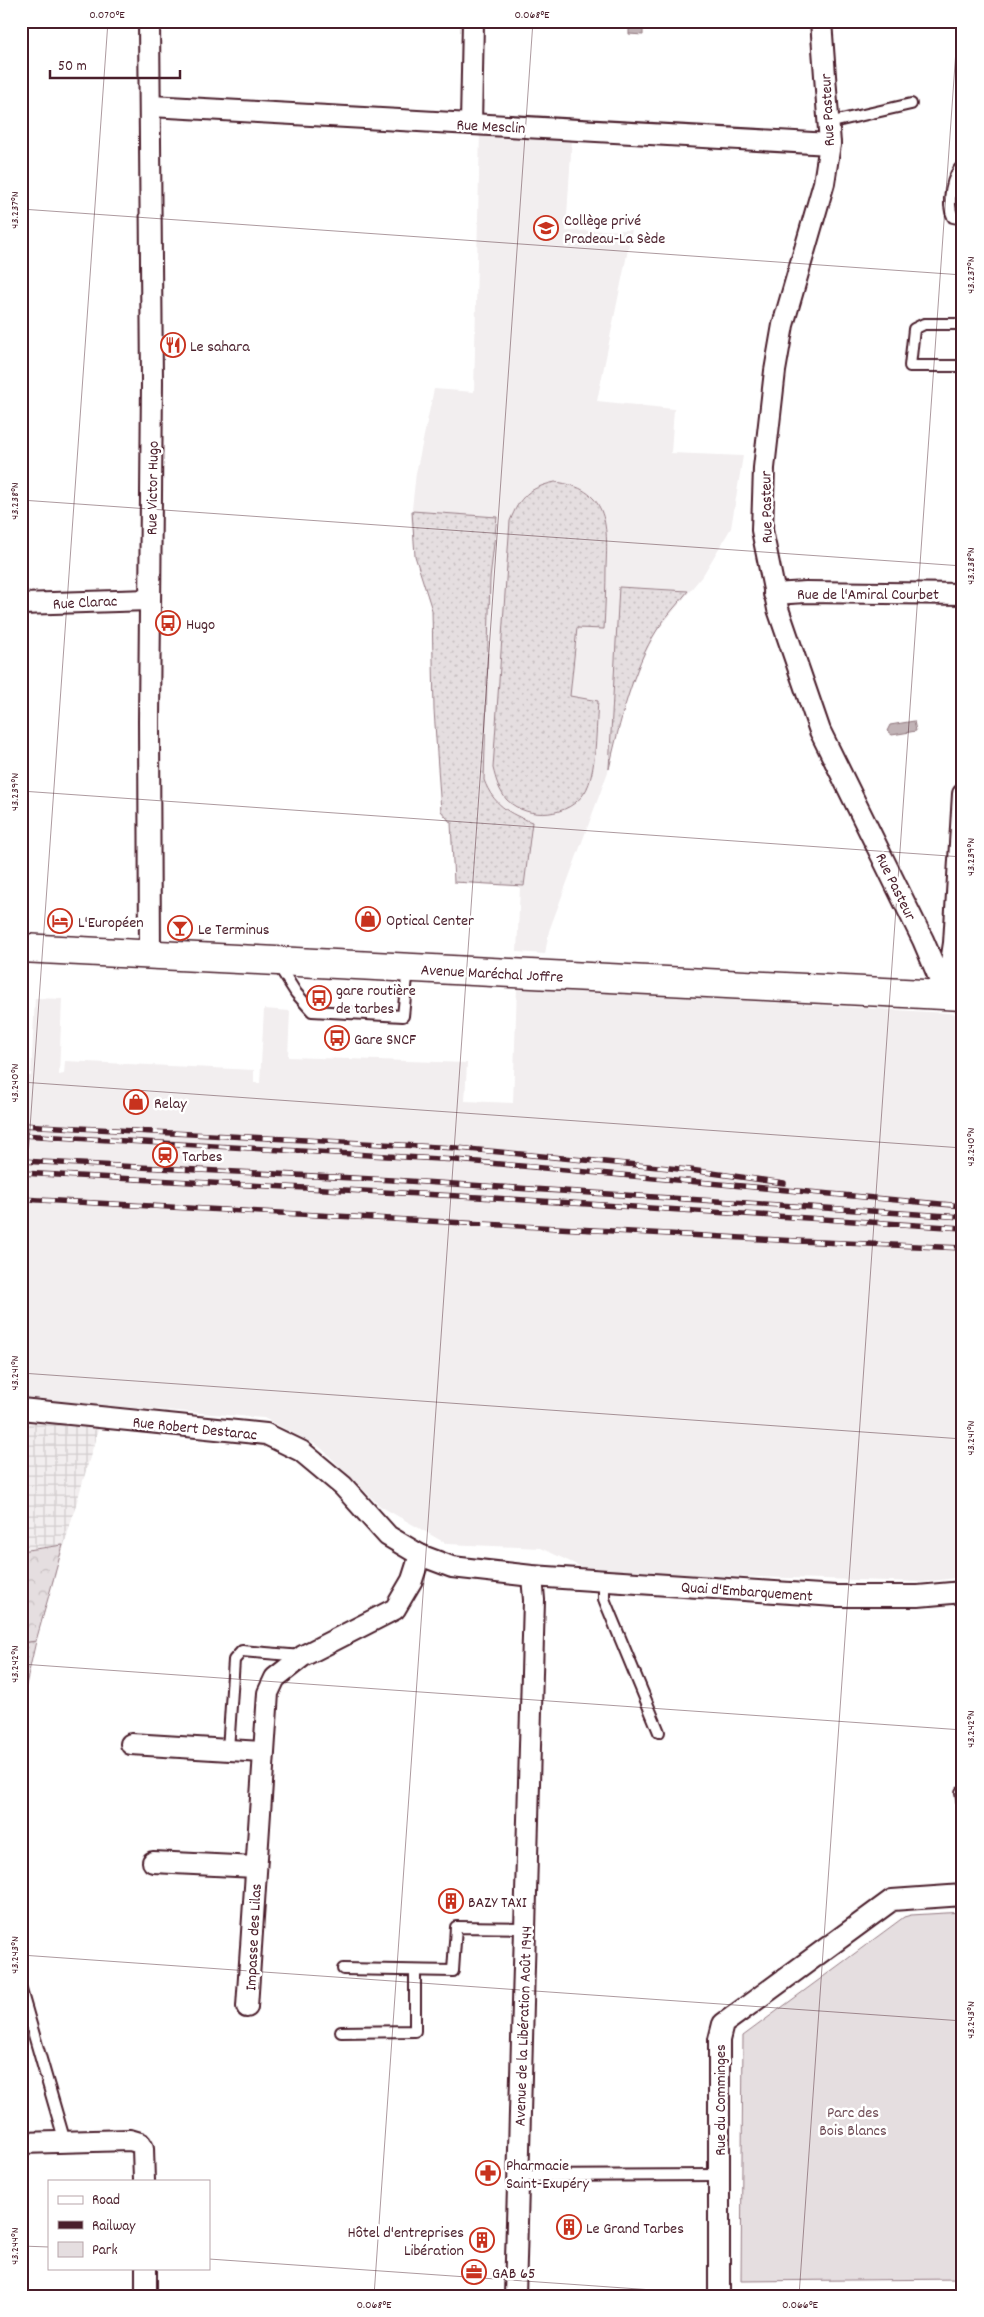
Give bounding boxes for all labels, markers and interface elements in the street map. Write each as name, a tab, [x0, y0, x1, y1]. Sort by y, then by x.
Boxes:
text: 0.070°E	[89, 7, 125, 24]
text: 0.068°E	[514, 7, 550, 24]
scale bar	[50, 48, 180, 80]
text: 50 m	[58, 56, 87, 78]
street label: Rue Pasteur	[815, 73, 842, 147]
street label: Rue Mesclin	[456, 114, 526, 141]
text: 43.237°N	[7, 191, 24, 229]
place label: Collège privé Pradeau-La Sède	[564, 210, 665, 251]
school or university icon: Collège privé Pradeau-La Sède	[533, 215, 559, 241]
text: 43.237°N	[963, 256, 980, 294]
restaurant icon: Le sahara	[160, 332, 186, 358]
place label: Le sahara	[190, 336, 250, 359]
street label: Rue Victor Hugo	[141, 441, 166, 535]
street label: Rue Pasteur	[755, 470, 780, 543]
text: 43.238°N	[7, 482, 24, 520]
text: 43.238°N	[963, 547, 980, 585]
street label: Rue de l'Amiral Courbet	[797, 584, 939, 607]
street label: Rue Clarac	[52, 590, 118, 617]
bus stop icon: Hugo	[155, 610, 181, 636]
place label: Hugo	[186, 614, 215, 637]
text: 43.239°N	[7, 773, 24, 811]
text: 43.239°N	[963, 838, 980, 876]
street label: Rue Pasteur	[868, 849, 921, 925]
shop icon: Optical Center	[355, 906, 381, 932]
hotel icon: L'Européen	[47, 908, 73, 934]
place label: Optical Center	[386, 910, 474, 933]
place label: L'Européen	[78, 912, 144, 935]
bar icon: Le Terminus	[167, 915, 193, 941]
place label: Le Terminus	[198, 919, 270, 942]
street label: Avenue Maréchal Joffre	[420, 959, 564, 990]
place label: gare routière de tarbes	[336, 980, 416, 1021]
bus stop icon: gare routière de tarbes	[306, 985, 332, 1011]
bus stop icon: Gare SNCF	[324, 1025, 350, 1051]
place label: Gare SNCF	[354, 1029, 416, 1052]
text: 43.240°N	[7, 1064, 24, 1102]
shop icon: Relay	[123, 1089, 149, 1115]
place label: Relay	[154, 1093, 187, 1116]
text: 43.240°N	[963, 1128, 980, 1166]
station icon: Tarbes	[152, 1142, 178, 1168]
place label: Tarbes	[182, 1146, 223, 1169]
text: 43.241°N	[7, 1355, 24, 1390]
street label: Rue Robert Destarac	[131, 1412, 258, 1447]
text: 43.241°N	[963, 1420, 980, 1455]
street label: Quai d'Embarquement	[680, 1576, 814, 1609]
text: 43.242°N	[7, 1645, 24, 1683]
text: 43.242°N	[963, 1710, 980, 1748]
street label: Impasse des Lilas	[240, 1883, 269, 1991]
building icon: BAZY TAXI	[438, 1888, 464, 1914]
place label: BAZY TAXI	[468, 1892, 527, 1915]
street label: Avenue de la Libération Août 1944	[510, 1925, 539, 2127]
text: 43.243°N	[7, 1936, 24, 1974]
text: 43.243°N	[963, 2001, 980, 2039]
street label: Rue du Comminges	[710, 2044, 733, 2156]
park label: Parc des Bois Blancs	[819, 2102, 887, 2143]
place label: Pharmacie Saint-Exupéry	[506, 2155, 590, 2196]
pharmacy icon: Pharmacie Saint-Exupéry	[475, 2160, 501, 2186]
legend	[48, 2180, 210, 2270]
text: Road	[92, 2190, 120, 2212]
building icon: Le Grand Tarbes	[556, 2214, 582, 2240]
text: Railway	[92, 2216, 136, 2238]
place label: Le Grand Tarbes	[586, 2218, 684, 2241]
place label: Hôtel d'entreprises Libération	[348, 2222, 464, 2263]
text: 43.244°N	[7, 2227, 24, 2265]
building icon: Hôtel d'entreprises Libération	[469, 2227, 495, 2253]
text: Park	[92, 2240, 118, 2262]
office icon: GAB 65	[461, 2259, 487, 2285]
place label: GAB 65	[492, 2263, 535, 2286]
text: 0.068°E	[356, 2297, 392, 2314]
text: 0.066°E	[782, 2297, 819, 2314]

